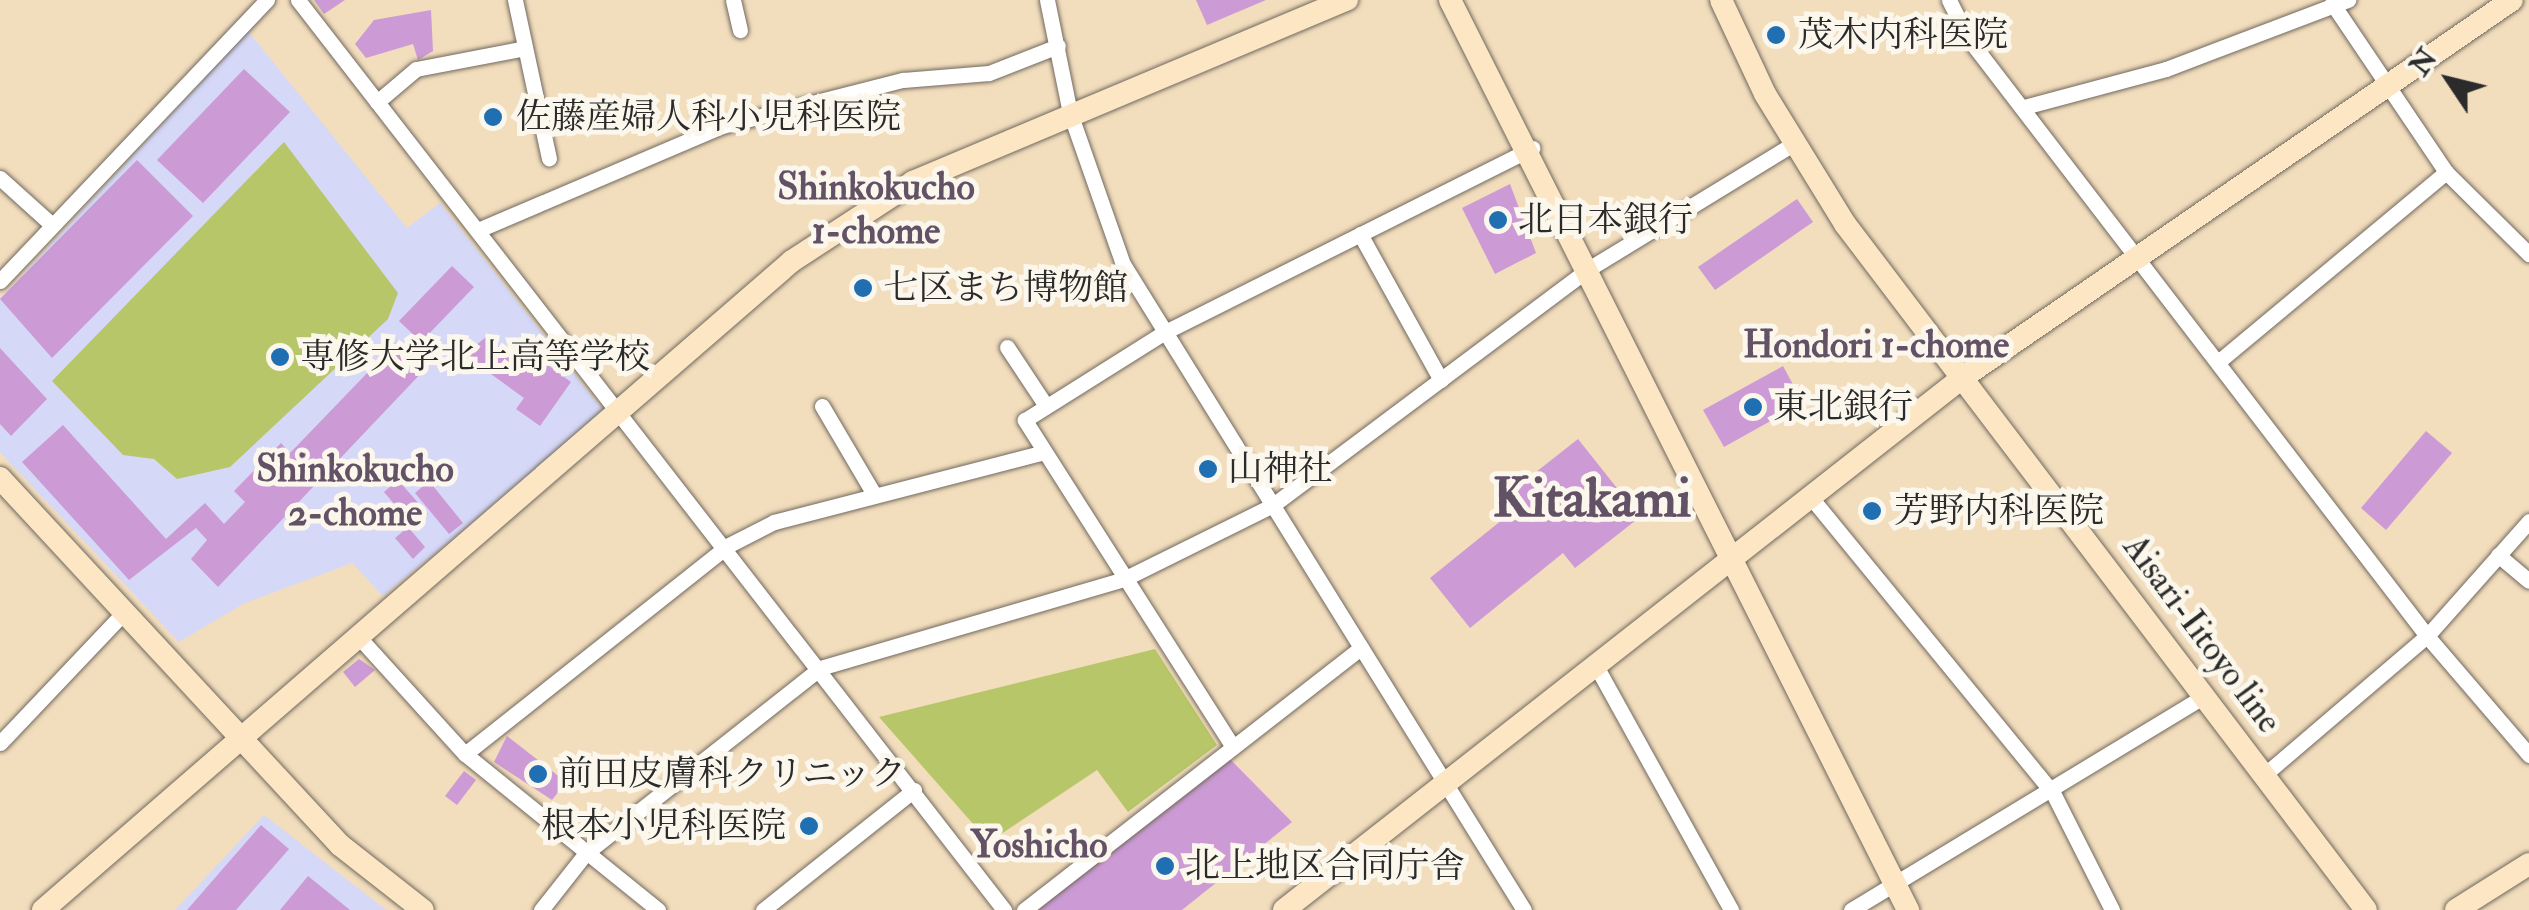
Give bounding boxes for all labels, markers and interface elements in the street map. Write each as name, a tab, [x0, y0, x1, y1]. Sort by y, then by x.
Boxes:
place label: 茂木内科医院	[1798, 14, 2008, 56]
marker: 茂木内科医院	[1763, 22, 1789, 48]
north arrow	[2399, 30, 2499, 130]
text: N	[2402, 42, 2446, 83]
place label: 佐藤産婦人科小児科医院	[516, 96, 901, 138]
marker: 佐藤産婦人科小児科医院	[480, 104, 506, 130]
district label: Shinkokucho 1-chome	[777, 165, 975, 254]
place label: 北日本銀行	[1518, 199, 1693, 241]
marker: 北日本銀行	[1487, 209, 1509, 231]
place label: 七区まち博物館	[883, 267, 1128, 309]
marker: 七区まち博物館	[852, 277, 874, 299]
district label: Hondori 1-chome	[1743, 323, 2009, 369]
place label: 専修大学北上高等学校	[300, 336, 650, 378]
marker: 専修大学北上高等学校	[269, 346, 291, 368]
place label: 東北銀行	[1773, 386, 1913, 428]
marker: 東北銀行	[1742, 396, 1764, 418]
district label: Shinkokucho 2-chome	[256, 447, 454, 536]
place label: 山神社	[1228, 448, 1333, 490]
marker: 山神社	[1197, 458, 1219, 480]
district label: Kitakami	[1493, 466, 1691, 532]
place label: 芳野内科医院	[1894, 490, 2104, 532]
marker: 芳野内科医院	[1859, 498, 1885, 524]
street label: Aisari-Iitoyo line	[2114, 527, 2290, 741]
place label: 前田皮膚科クリニック	[558, 753, 908, 795]
marker: 前田皮膚科クリニック	[527, 763, 549, 785]
place label: 根本小児科医院	[541, 805, 786, 847]
marker: 根本小児科医院	[796, 813, 822, 839]
district label: Yoshicho	[970, 823, 1108, 869]
place label: 北上地区合同庁舎	[1185, 845, 1465, 887]
marker: 北上地区合同庁舎	[1154, 855, 1176, 877]

